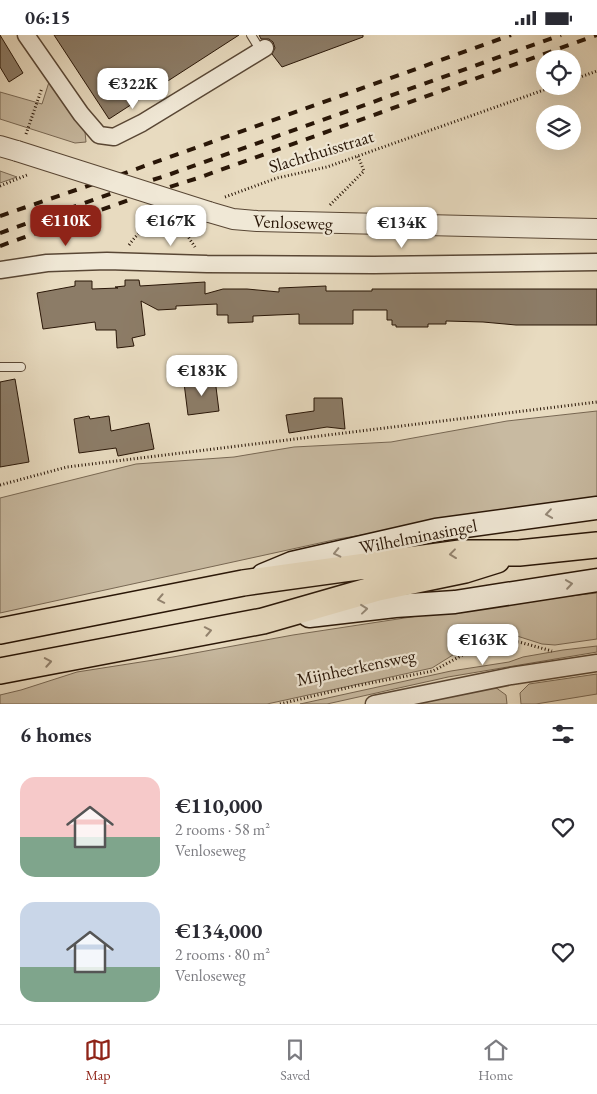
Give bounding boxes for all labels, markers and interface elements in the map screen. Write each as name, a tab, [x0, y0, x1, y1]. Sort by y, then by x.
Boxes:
text: 06:15	[25, 5, 71, 30]
map controls	[536, 50, 581, 150]
button: locate	[536, 50, 581, 95]
pin: €322K	[98, 67, 168, 110]
text: €322K	[108, 73, 158, 94]
button: layers	[536, 105, 581, 150]
street label: Slachthuisstraat	[266, 124, 377, 178]
pin: €110K	[31, 205, 101, 247]
pin: €167K	[136, 205, 206, 247]
pin: €134K	[367, 207, 437, 249]
street label: Venloseweg	[253, 209, 333, 235]
text: €110K	[41, 210, 91, 231]
text: €167K	[146, 210, 196, 231]
text: €134K	[377, 212, 427, 233]
pin: €183K	[167, 355, 237, 397]
text: €183K	[177, 360, 227, 381]
one-way arrow	[544, 508, 552, 519]
street label: Wilhelminasingel	[357, 513, 479, 559]
one-way arrow	[333, 547, 342, 558]
one-way arrow	[449, 548, 457, 559]
one-way arrow	[566, 579, 574, 590]
one-way arrow	[157, 593, 165, 604]
one-way arrow	[360, 604, 368, 615]
pin: €163K	[448, 623, 518, 666]
one-way arrow	[203, 627, 212, 637]
text: €163K	[458, 629, 508, 650]
street label: Mijnheerkensweg	[294, 643, 418, 691]
one-way arrow	[44, 658, 52, 668]
icon: filters	[549, 720, 577, 748]
text: 6 homes	[20, 721, 92, 748]
text: €110,000	[175, 792, 262, 819]
icon: home	[60, 797, 120, 857]
icon: heart	[549, 813, 577, 841]
text: 2 rooms · 58 m²	[175, 819, 270, 840]
text: Venloseweg	[175, 840, 246, 861]
text: €134,000	[175, 917, 262, 944]
icon: home	[60, 922, 120, 982]
icon: heart	[549, 938, 577, 966]
text: 2 rooms · 80 m²	[175, 944, 270, 965]
text: Venloseweg	[175, 965, 246, 986]
tab: Map	[84, 1036, 112, 1084]
tab: Saved	[280, 1036, 310, 1084]
tab: Home	[478, 1036, 513, 1084]

